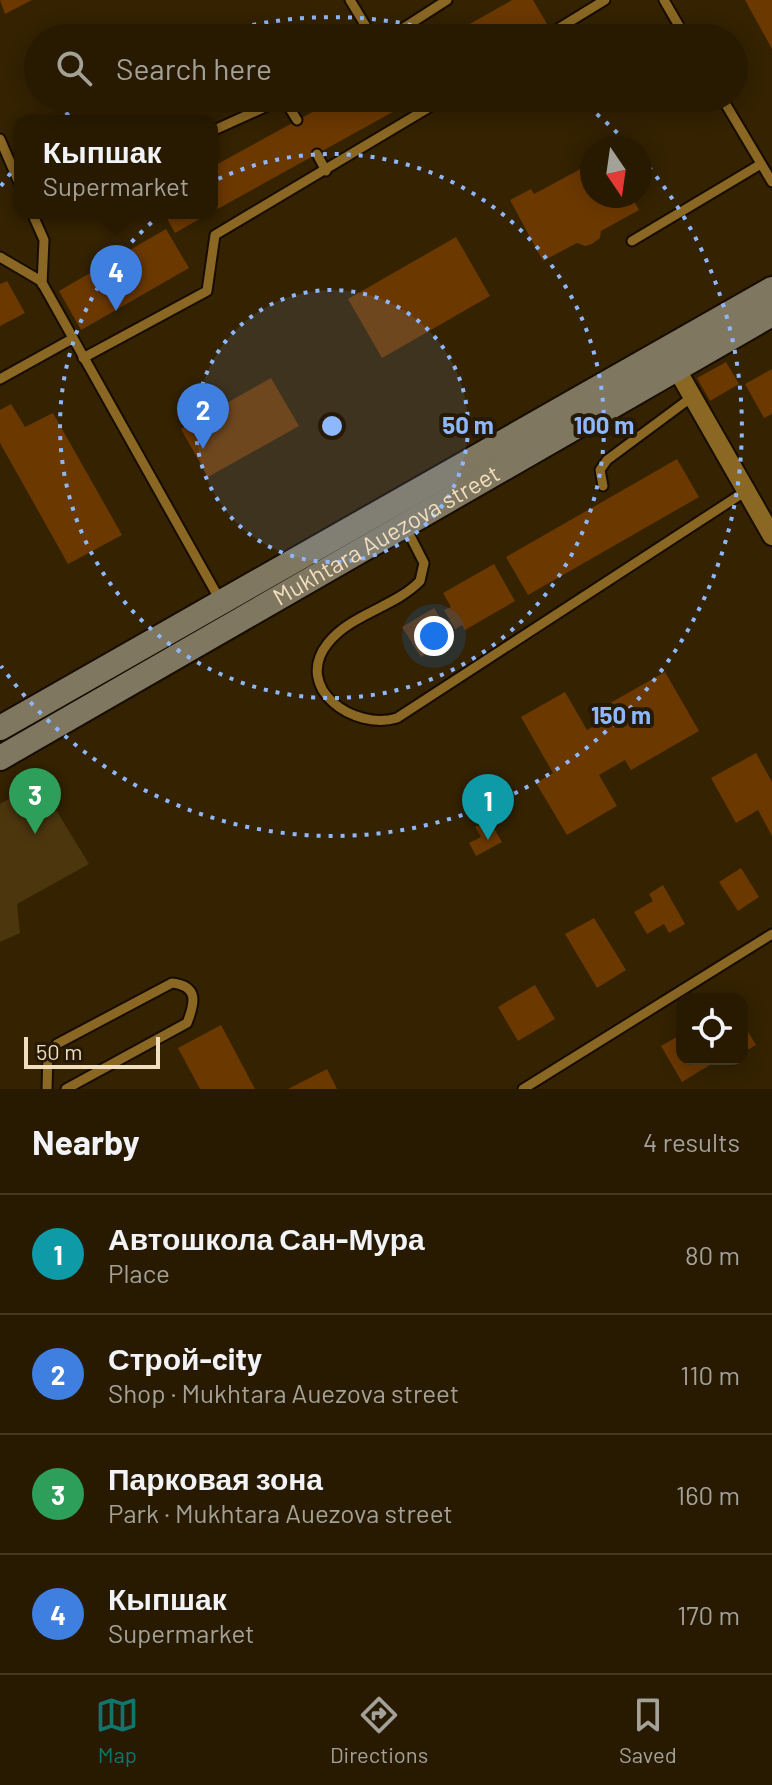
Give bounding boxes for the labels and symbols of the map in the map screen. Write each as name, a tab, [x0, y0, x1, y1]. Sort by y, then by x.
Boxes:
north arrow	[580, 136, 652, 208]
pin: 4	[90, 245, 142, 311]
pin: 2	[177, 383, 229, 449]
text: 50 m	[442, 410, 494, 439]
text: 100 m	[574, 410, 634, 439]
centre of rings	[318, 412, 346, 440]
street label: Mukhtara Auezova street	[267, 458, 504, 611]
your location	[414, 616, 454, 656]
text: 150 m	[591, 700, 651, 729]
pin: 3	[9, 768, 61, 834]
pin: 1	[462, 774, 514, 840]
scale bar	[24, 1033, 160, 1069]

